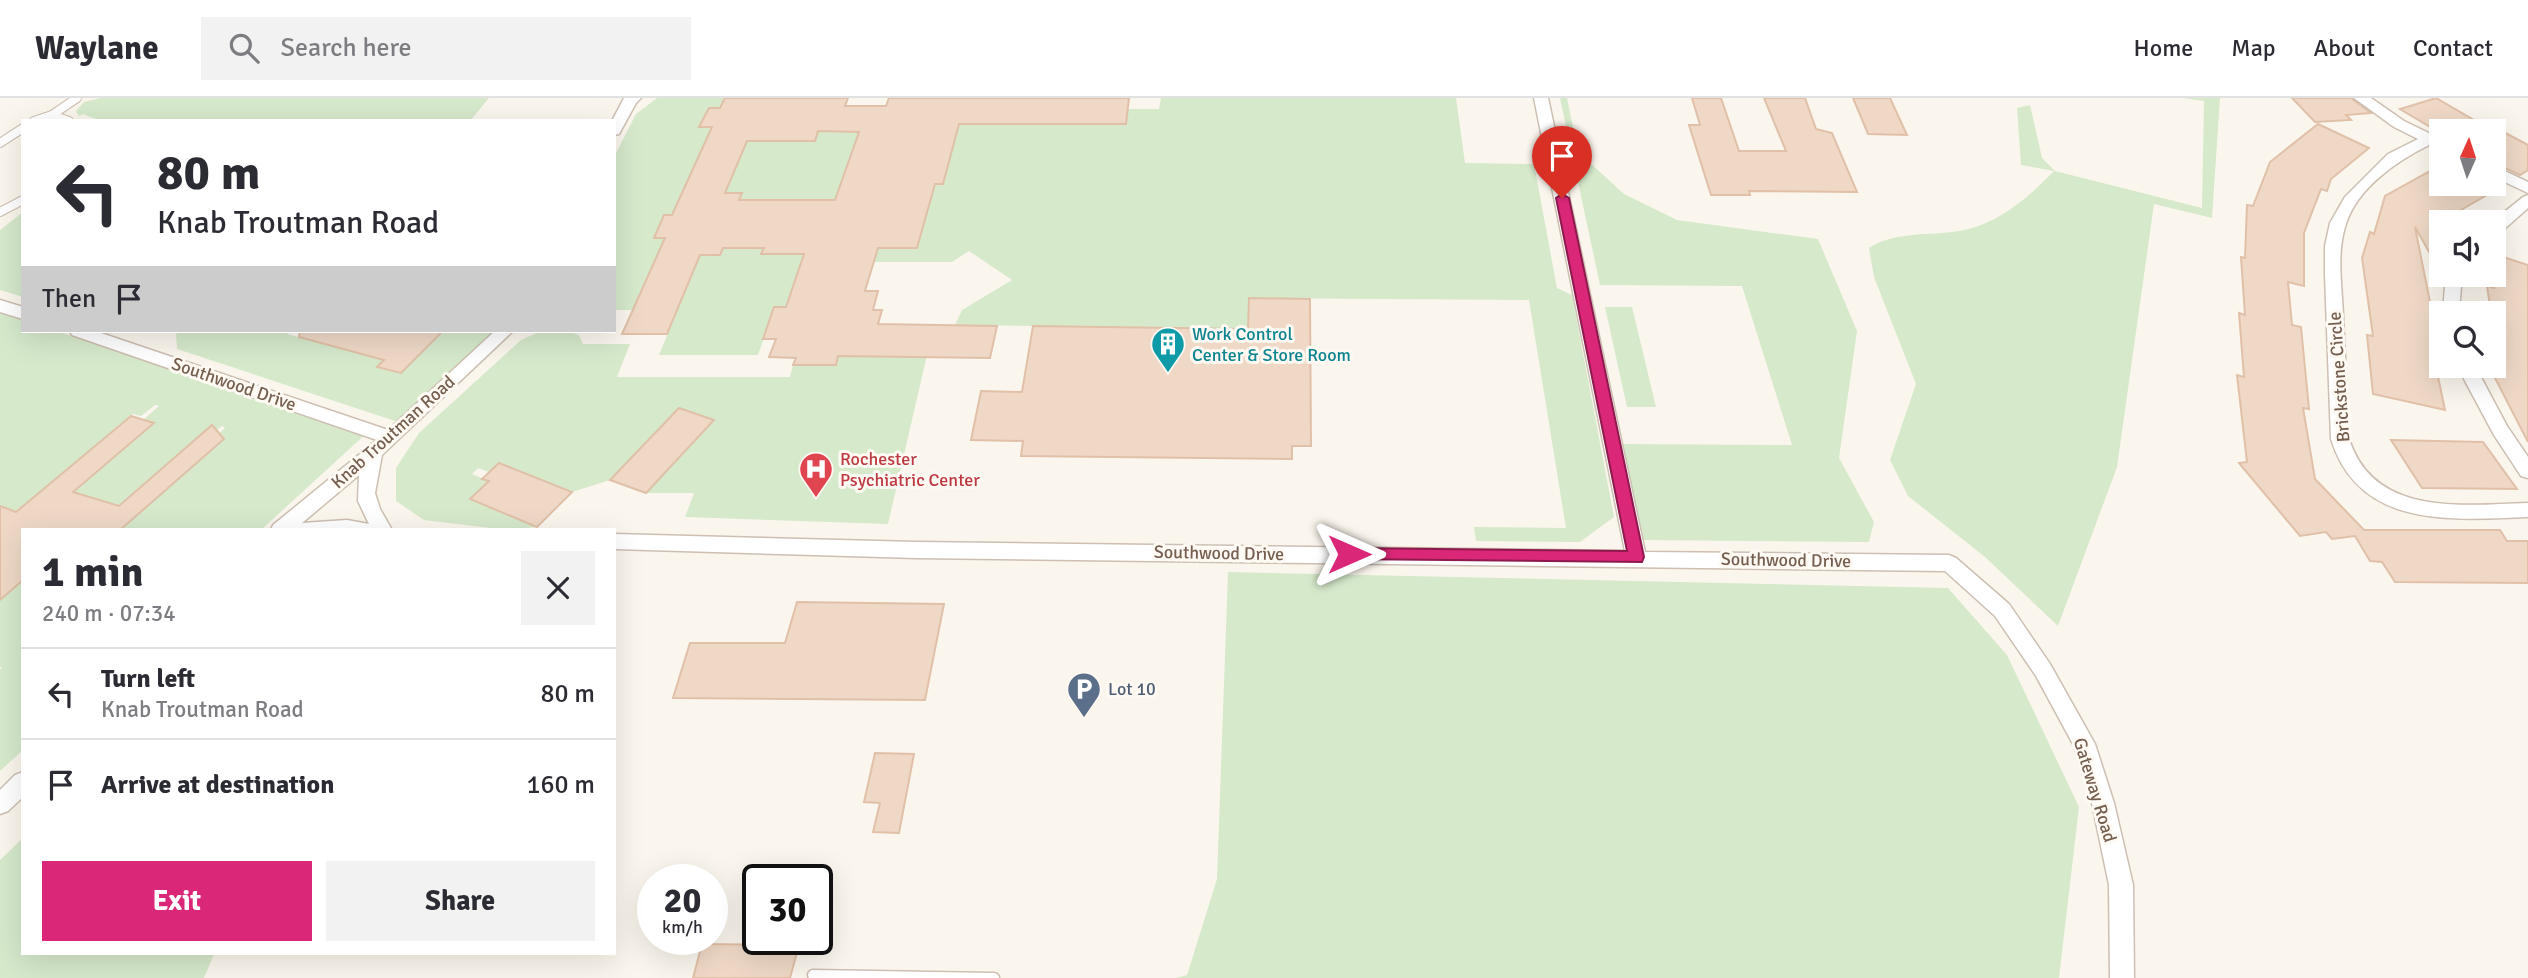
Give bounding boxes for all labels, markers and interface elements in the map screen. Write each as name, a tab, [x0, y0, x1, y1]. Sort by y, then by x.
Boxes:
search box	[201, 17, 691, 80]
text: Waylane	[35, 28, 159, 69]
icon: search	[225, 29, 263, 67]
text: Search here	[281, 32, 412, 64]
text: Home	[2133, 33, 2193, 63]
text: Map	[2231, 33, 2276, 63]
text: About	[2314, 33, 2375, 63]
text: Contact	[2413, 33, 2493, 63]
north arrow	[2429, 119, 2506, 196]
map controls	[2429, 119, 2506, 378]
pin	[1532, 126, 1592, 198]
icon: arrive	[1543, 137, 1581, 175]
text: 80 m	[157, 143, 260, 203]
icon: left	[42, 147, 133, 238]
text: Knab Troutman Road	[157, 203, 439, 242]
button: sound	[2429, 210, 2506, 287]
icon: arrive	[110, 280, 148, 318]
text: Then	[42, 283, 96, 315]
button: search	[2429, 301, 2506, 378]
street label: Brickstone Circle	[2323, 311, 2355, 443]
place label: Work Control Center & Store Room	[1192, 323, 1351, 366]
building icon: Work Control Center & Store Room	[1149, 325, 1187, 374]
street label: Southwood Drive	[169, 352, 299, 416]
street label: Knab Troutman Road	[327, 371, 459, 493]
place label: Rochester Psychiatric Center	[840, 448, 980, 491]
hospital icon: Rochester Psychiatric Center	[797, 450, 835, 499]
position arrow	[1312, 517, 1386, 591]
street label: Southwood Drive	[1154, 541, 1284, 565]
text: 1 min	[42, 547, 143, 598]
street label: Southwood Drive	[1721, 548, 1851, 572]
button: close	[521, 551, 595, 625]
text: 240 m · 07:34	[42, 599, 176, 628]
text: Turn left	[101, 663, 195, 695]
parking icon: Lot 10	[1065, 670, 1103, 719]
icon: left	[42, 675, 80, 713]
text: 80 m	[540, 678, 595, 710]
place label: Lot 10	[1108, 678, 1156, 700]
text: Knab Troutman Road	[101, 695, 304, 724]
street label: Gateway Road	[2069, 735, 2121, 845]
icon: arrive	[42, 766, 80, 804]
text: Arrive at destination	[101, 769, 334, 801]
text: 160 m	[526, 769, 595, 801]
button: Exit	[42, 861, 312, 941]
button: Share	[326, 861, 595, 941]
speed limit sign: 30	[742, 864, 833, 955]
text: 20	[664, 879, 701, 922]
text: km/h	[662, 916, 703, 938]

